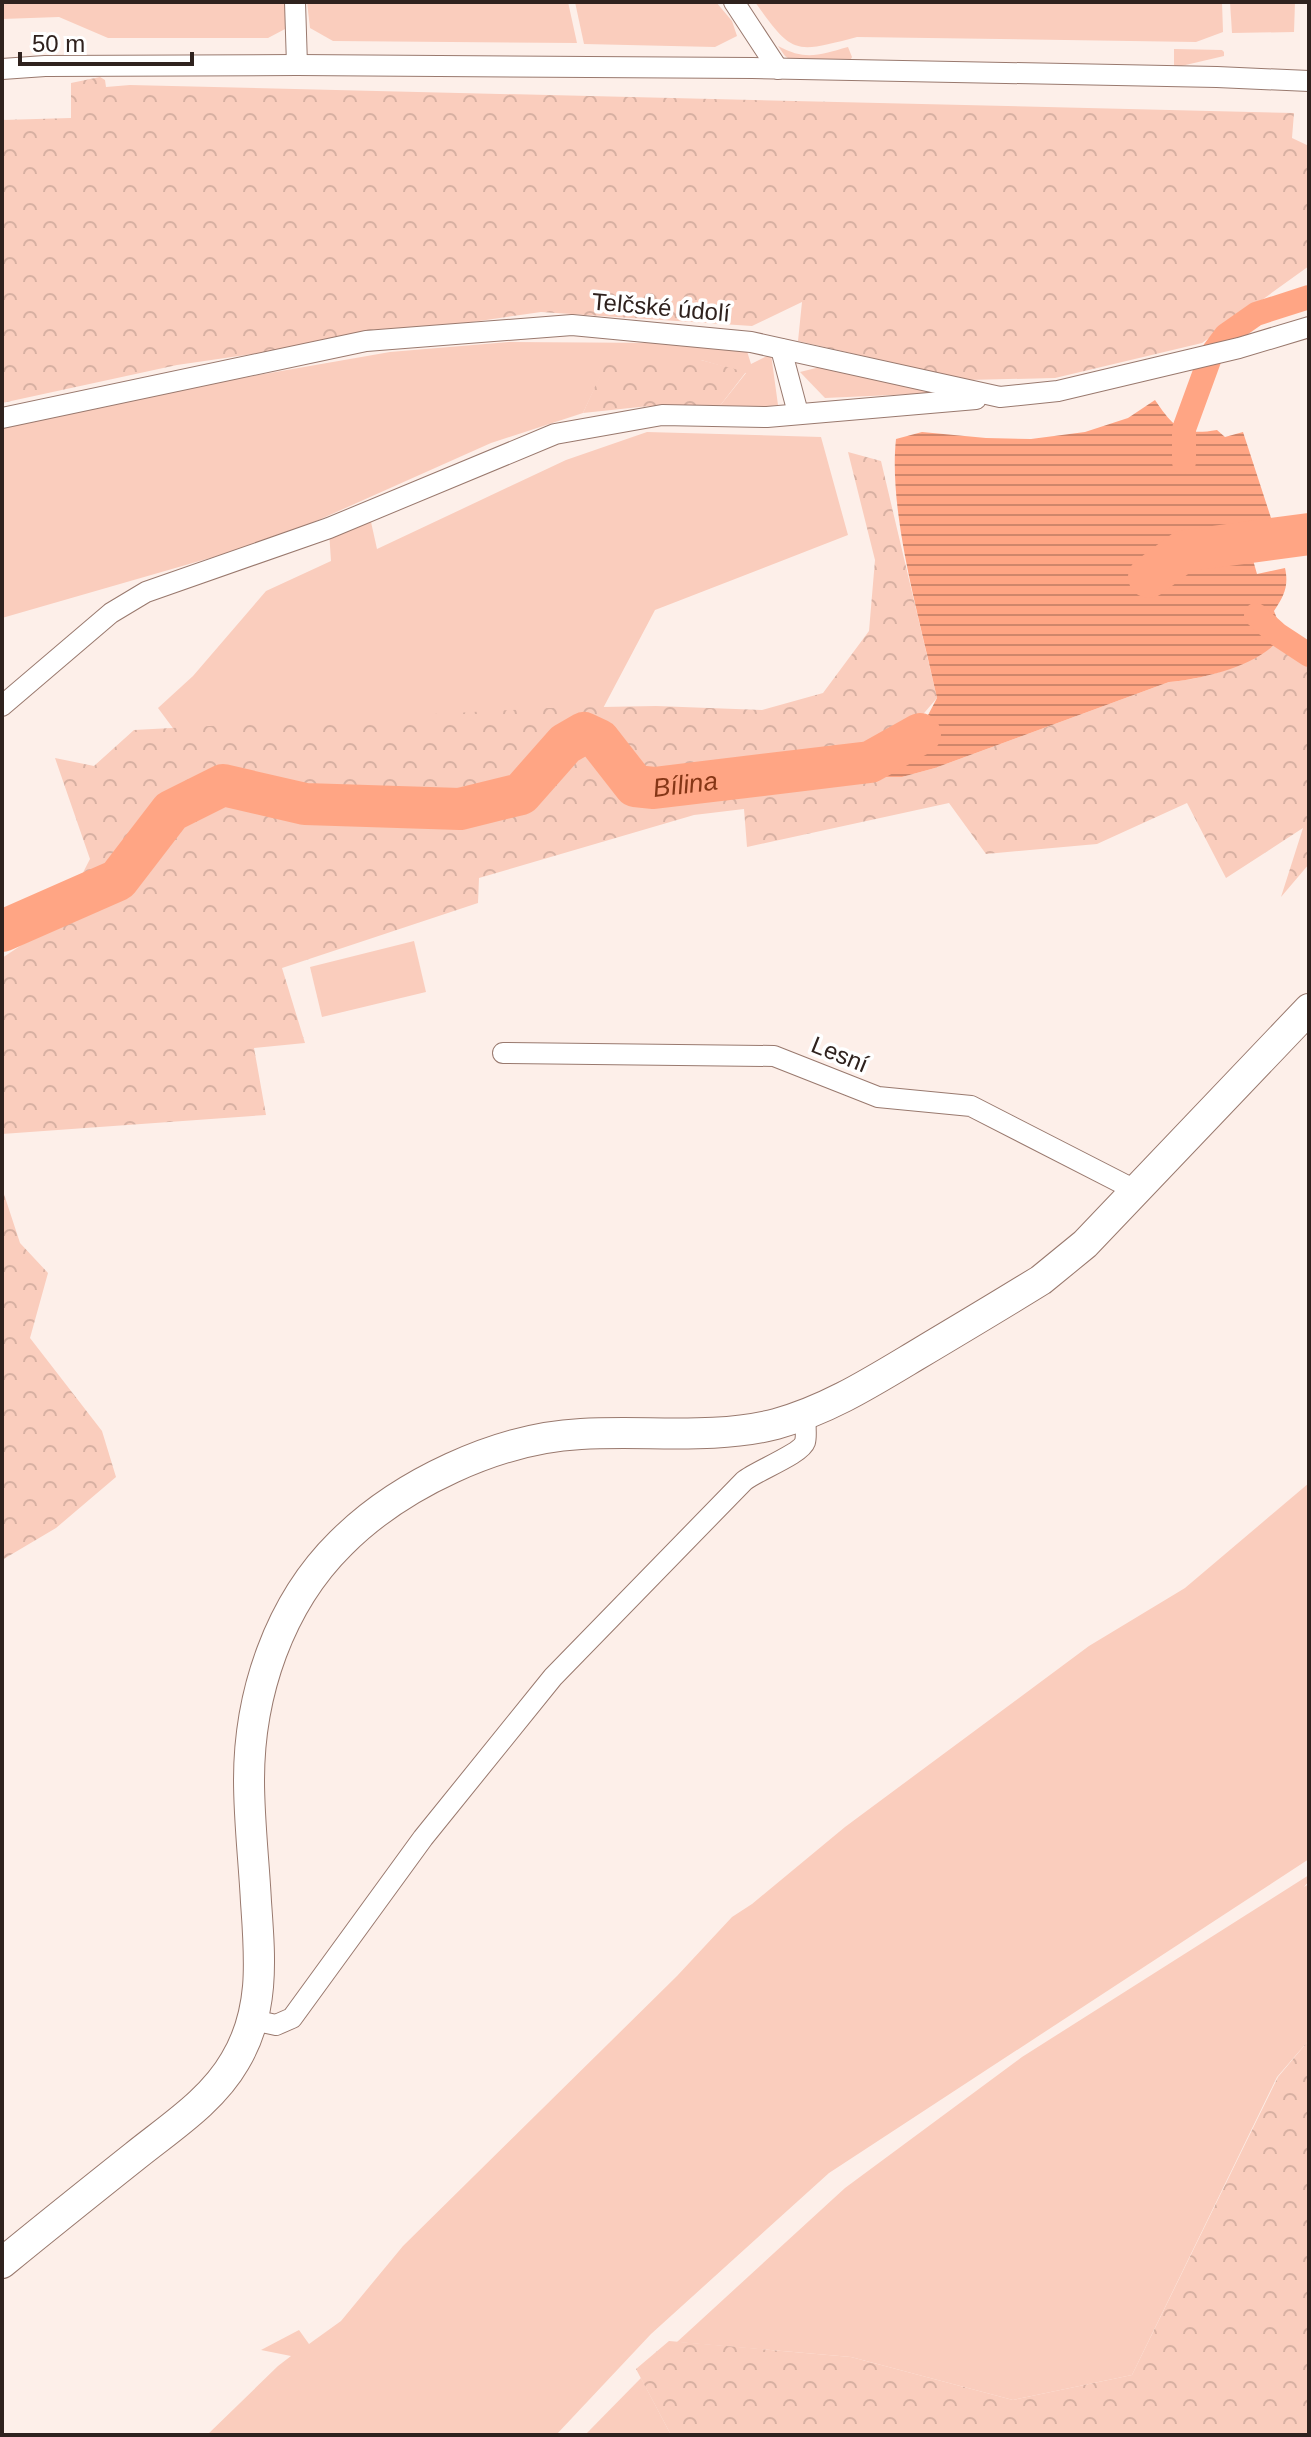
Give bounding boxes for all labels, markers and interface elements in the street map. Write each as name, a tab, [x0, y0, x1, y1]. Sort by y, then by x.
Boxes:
scale bar	[20, 16, 192, 66]
text: 50 m	[32, 30, 85, 57]
street label: Telčské údolí	[591, 288, 732, 327]
water label: Bílina	[651, 765, 719, 803]
street label: Lesní	[808, 1030, 873, 1078]

